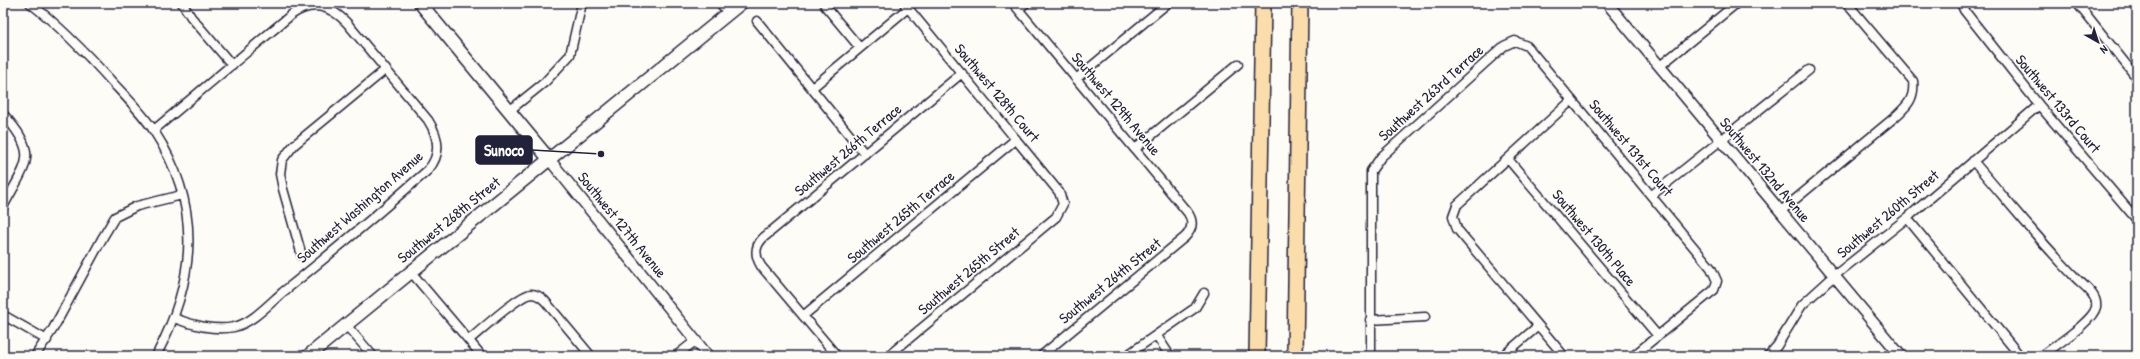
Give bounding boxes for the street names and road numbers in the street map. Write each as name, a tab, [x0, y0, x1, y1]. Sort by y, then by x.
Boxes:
street label: Southwest 128th Court	[950, 39, 1045, 147]
street label: Southwest 263rd Terrace	[1374, 40, 1488, 145]
street label: Southwest 129th Avenue	[1067, 48, 1166, 160]
street label: Southwest 133rd Court	[2011, 50, 2106, 158]
street label: Southwest 131st Court	[1584, 95, 1679, 201]
street label: Southwest 266th Terrace	[790, 99, 906, 201]
street label: Southwest 132nd Avenue	[1715, 113, 1816, 227]
street label: Southwest Washington Avenue	[292, 146, 427, 267]
street label: Southwest 260th Street	[1832, 164, 1944, 263]
street label: Southwest 265th Terrace	[843, 165, 959, 268]
street label: Southwest 127th Avenue	[573, 167, 672, 282]
street label: Southwest 268th Street	[393, 171, 505, 268]
street label: Southwest 130th Place	[1548, 185, 1641, 291]
street label: Southwest 265th Street	[913, 221, 1025, 319]
street label: Southwest 264th Street	[1054, 232, 1166, 328]

